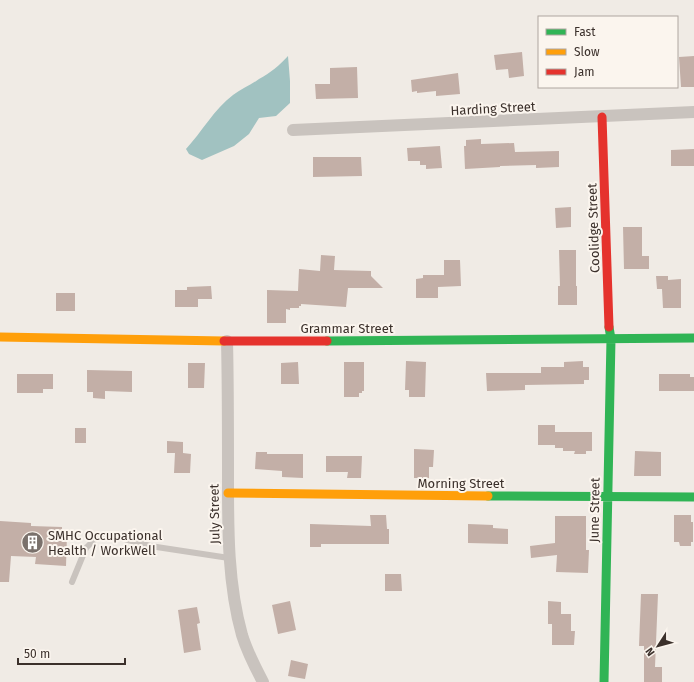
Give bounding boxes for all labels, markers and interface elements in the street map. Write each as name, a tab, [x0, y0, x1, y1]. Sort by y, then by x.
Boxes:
legend	[538, 16, 678, 88]
text: Fast	[574, 25, 596, 39]
text: Slow	[574, 45, 600, 59]
text: Jam	[574, 65, 594, 79]
street label: Harding Street	[450, 99, 536, 118]
street label: Coolidge Street	[584, 183, 603, 273]
street label: Grammar Street	[301, 321, 394, 336]
street label: Morning Street	[417, 476, 505, 491]
street label: June Street	[586, 477, 603, 543]
street label: July Street	[206, 483, 223, 544]
place label: SMHC Occupational Health / WorkWell	[48, 528, 162, 558]
building icon: SMHC Occupational Health / WorkWell	[20, 529, 46, 555]
north arrow	[638, 626, 678, 666]
scale bar	[18, 640, 125, 666]
text: N	[643, 645, 658, 658]
text: 50 m	[24, 647, 50, 661]

